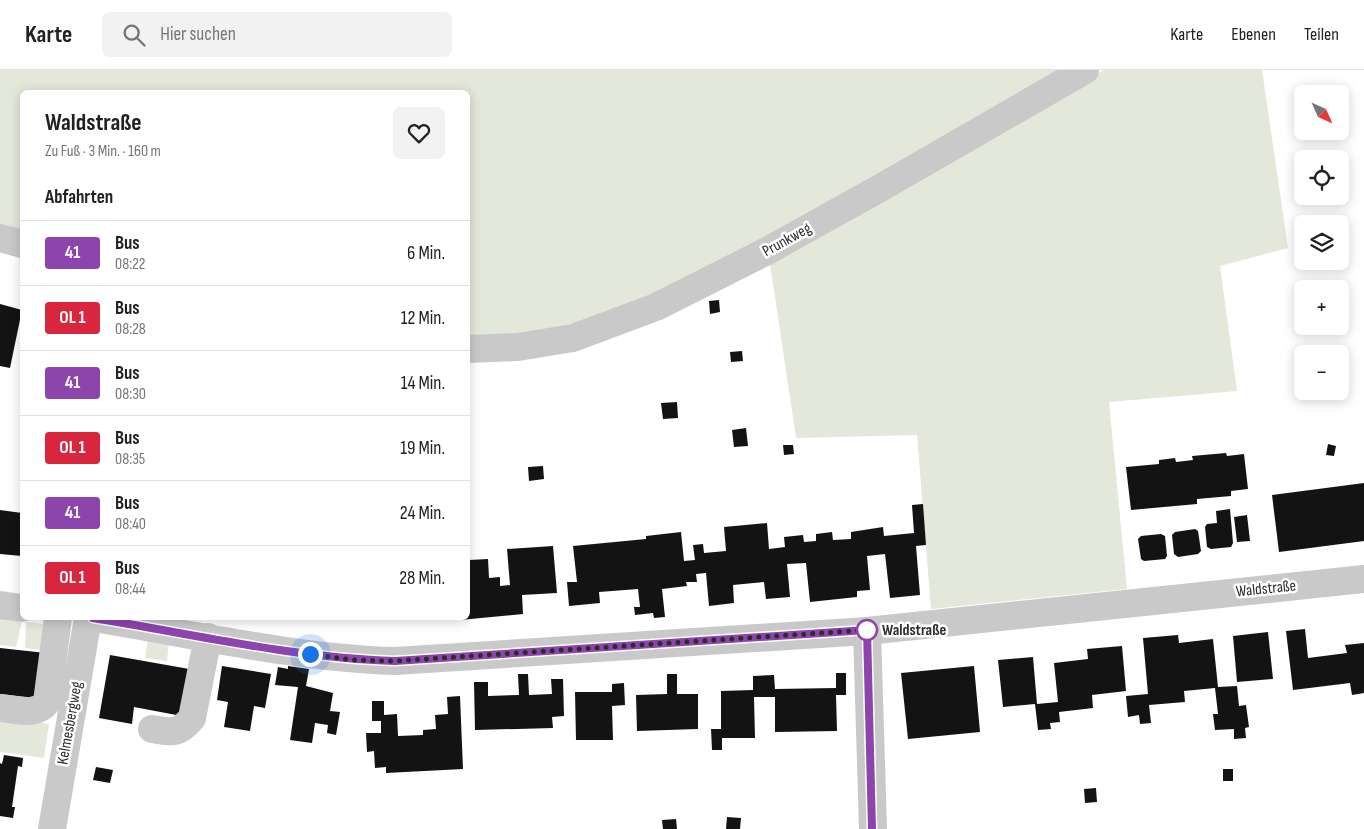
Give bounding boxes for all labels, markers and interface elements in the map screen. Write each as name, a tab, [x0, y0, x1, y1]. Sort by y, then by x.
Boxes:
search box	[102, 12, 452, 57]
text: Karte	[25, 20, 72, 49]
icon: search	[120, 21, 148, 49]
text: Hier suchen	[160, 23, 236, 46]
text: Karte	[1170, 24, 1203, 45]
text: Ebenen	[1231, 24, 1276, 45]
text: Teilen	[1304, 24, 1339, 45]
north arrow	[1294, 85, 1349, 140]
map controls	[1294, 85, 1349, 400]
button: heart	[393, 107, 445, 159]
text: Waldstraße	[45, 108, 142, 137]
text: Zu Fuß · 3 Min. · 160 m	[45, 142, 161, 161]
button: locate	[1294, 150, 1349, 205]
text: Abfahrten	[45, 186, 113, 209]
button: layers	[1294, 215, 1349, 270]
street label: Prunkweg	[759, 219, 815, 261]
text: Bus	[115, 232, 140, 255]
text: 41	[65, 242, 80, 263]
text: 6 Min.	[407, 242, 445, 265]
text: 08:22	[115, 255, 145, 274]
button: +	[1294, 280, 1349, 335]
text: Bus	[115, 297, 140, 320]
text: OL 1	[59, 307, 86, 328]
text: 12 Min.	[401, 307, 445, 330]
text: 08:28	[115, 320, 146, 339]
button: −	[1294, 345, 1349, 400]
text: Bus	[115, 362, 140, 385]
text: 41	[65, 372, 80, 393]
text: 14 Min.	[401, 372, 445, 395]
text: 08:30	[115, 385, 146, 404]
text: Bus	[115, 427, 140, 450]
text: OL 1	[59, 437, 86, 458]
text: 19 Min.	[400, 437, 445, 460]
text: 08:35	[115, 450, 145, 469]
text: Bus	[115, 492, 140, 515]
text: 41	[65, 502, 80, 523]
text: 24 Min.	[400, 502, 445, 525]
text: 08:40	[115, 515, 146, 534]
text: Bus	[115, 557, 140, 580]
text: OL 1	[59, 567, 86, 588]
text: 28 Min.	[399, 567, 445, 590]
street label: Waldstraße	[1235, 576, 1297, 602]
text: 08:44	[115, 580, 146, 599]
marker: Waldstraße	[856, 619, 878, 641]
place label: Waldstraße	[882, 621, 947, 640]
your location	[298, 642, 323, 667]
street label: Kelmesbergweg	[53, 680, 87, 766]

